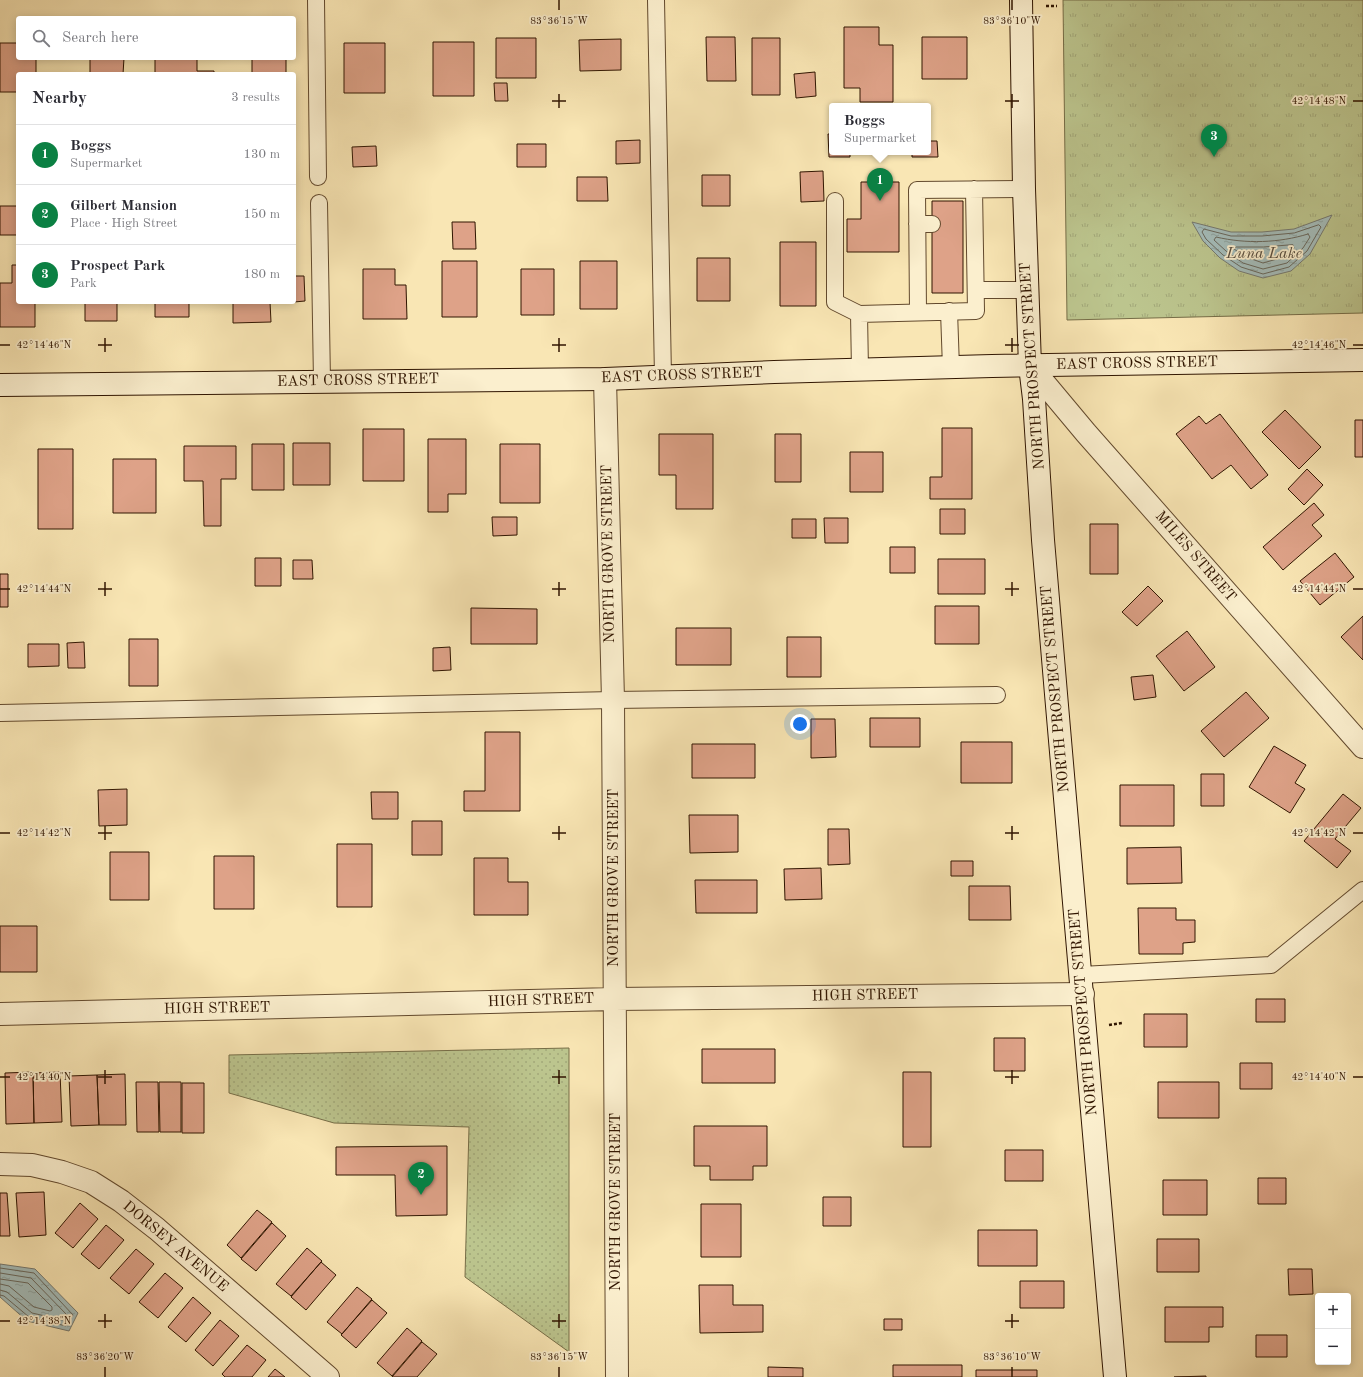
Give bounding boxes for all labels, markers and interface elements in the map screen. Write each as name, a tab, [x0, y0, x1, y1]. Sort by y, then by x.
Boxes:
search box	[16, 16, 296, 60]
text: 83°36'15"W	[530, 16, 588, 26]
text: 83°36'10"W	[983, 16, 1041, 26]
icon: search	[30, 27, 52, 49]
text: Search here	[62, 31, 139, 46]
text: Nearby	[32, 90, 87, 107]
text: 3 results	[231, 91, 280, 104]
text: 42°14'48"N	[1292, 96, 1347, 106]
popup	[829, 103, 931, 155]
text: Boggs	[844, 114, 885, 129]
pin: 3	[1201, 124, 1227, 157]
text: Supermarket	[844, 132, 916, 145]
text: Boggs	[70, 139, 111, 154]
text: 1	[41, 148, 49, 161]
text: 130 m	[243, 148, 280, 161]
text: Supermarket	[70, 157, 142, 170]
pin: 1	[867, 168, 893, 201]
text: Gilbert Mansion	[70, 199, 177, 214]
text: 2	[41, 208, 49, 221]
text: 150 m	[243, 208, 280, 221]
text: Place · High Street	[70, 217, 177, 230]
water label: Luna Lake	[1225, 246, 1302, 262]
text: Prospect Park	[70, 259, 165, 274]
street label: NORTH PROSPECT STREET	[1018, 262, 1048, 470]
text: 3	[41, 268, 49, 281]
text: 180 m	[243, 268, 280, 281]
text: Park	[70, 277, 97, 290]
text: 42°14'46"N	[17, 340, 72, 350]
text: 42°14'46"N	[1292, 340, 1347, 350]
street label: EAST CROSS STREET	[1056, 355, 1218, 373]
street label: EAST CROSS STREET	[601, 366, 763, 386]
street label: EAST CROSS STREET	[277, 372, 439, 390]
street label: NORTH GROVE STREET	[600, 465, 618, 643]
street label: MILES STREET	[1152, 509, 1238, 605]
text: 42°14'44"N	[17, 584, 72, 594]
text: 42°14'44"N	[1292, 584, 1347, 594]
street label: NORTH PROSPECT STREET	[1039, 585, 1073, 793]
your location	[790, 714, 810, 734]
street label: NORTH GROVE STREET	[607, 789, 622, 967]
text: 42°14'42"N	[17, 828, 72, 838]
text: 42°14'42"N	[1292, 828, 1347, 838]
street label: NORTH PROSPECT STREET	[1067, 908, 1101, 1116]
street label: HIGH STREET	[812, 988, 918, 1004]
street label: HIGH STREET	[487, 992, 595, 1010]
street label: HIGH STREET	[164, 1001, 270, 1017]
text: 42°14'40"N	[17, 1072, 72, 1082]
text: 42°14'40"N	[1292, 1072, 1347, 1082]
street label: NORTH GROVE STREET	[609, 1113, 624, 1291]
pin: 2	[408, 1162, 434, 1195]
street label: DORSEY AVENUE	[120, 1199, 230, 1295]
map controls	[1315, 1293, 1351, 1365]
button: +	[1315, 1293, 1351, 1329]
text: 42°14'38"N	[17, 1316, 72, 1326]
button: −	[1315, 1329, 1351, 1365]
text: 83°36'20"W	[76, 1352, 134, 1362]
text: 83°36'15"W	[530, 1352, 588, 1362]
text: 83°36'10"W	[983, 1352, 1041, 1362]

